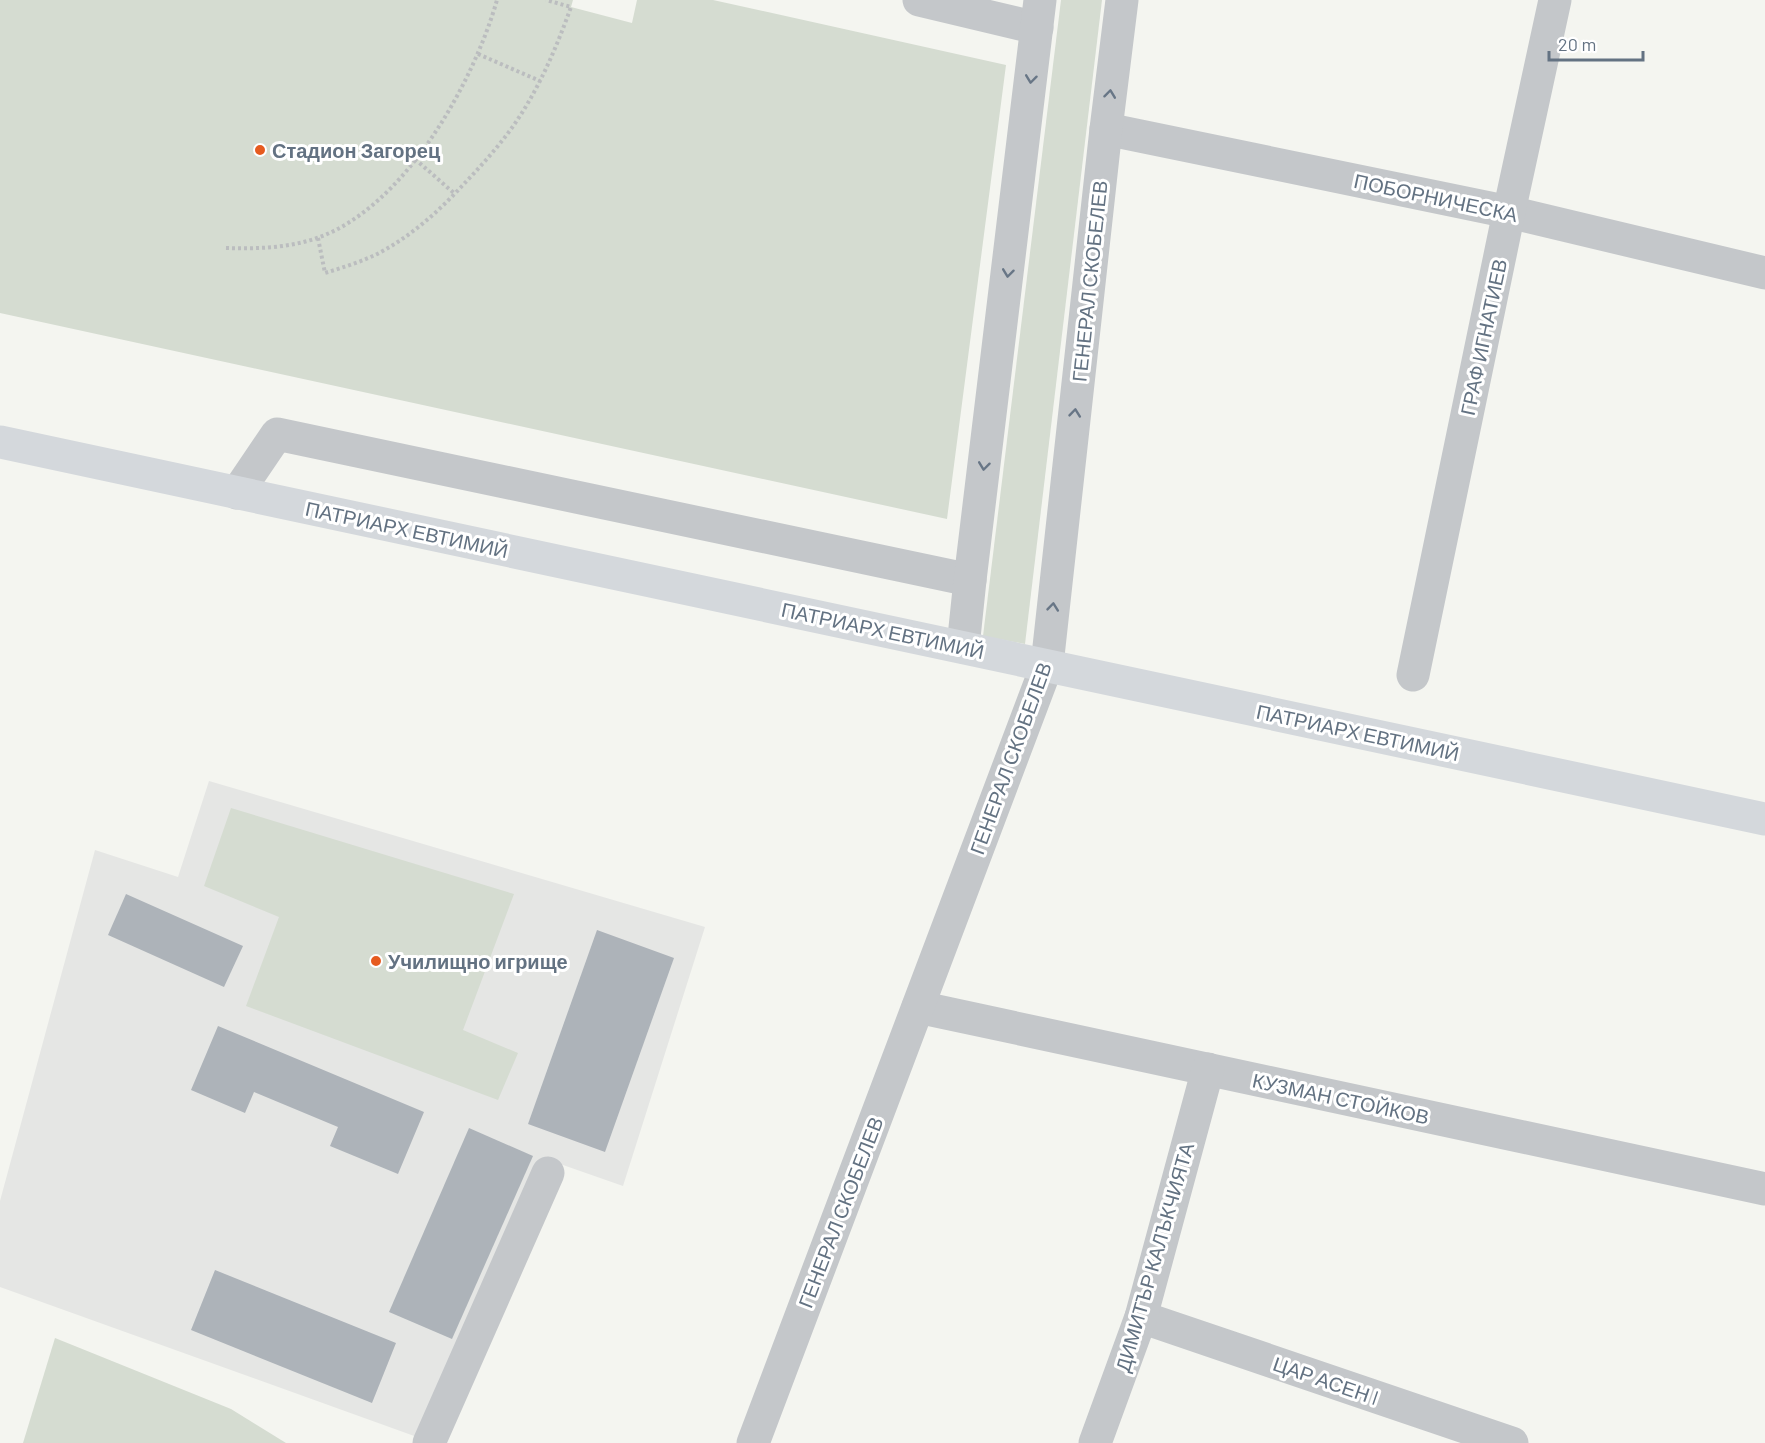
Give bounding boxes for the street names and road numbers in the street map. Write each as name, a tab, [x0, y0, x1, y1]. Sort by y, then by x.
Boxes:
street label: ПОБОРНИЧЕСКА	[1352, 168, 1521, 226]
street label: ГЕНЕРАЛ СКОБЕЛЕВ	[1066, 179, 1112, 383]
street label: ГРАФ ИГНАТИЕВ	[1455, 257, 1511, 417]
street label: ПАТРИАРХ ЕВТИМИЙ	[303, 496, 511, 562]
street label: ПАТРИАРХ ЕВТИМИЙ	[779, 597, 987, 663]
street label: ГЕНЕРАЛ СКОБЕЛЕВ	[964, 659, 1056, 857]
street label: ПАТРИАРХ ЕВТИМИЙ	[1254, 699, 1462, 765]
street label: КУЗМАН СТОЙКОВ	[1250, 1068, 1432, 1128]
street label: ГЕНЕРАЛ СКОБЕЛЕВ	[793, 1113, 887, 1311]
street label: ДИМИТЪР КАЛЪКЧИЯТА	[1110, 1139, 1198, 1374]
street label: ЦАР АСЕН I	[1270, 1351, 1382, 1409]

